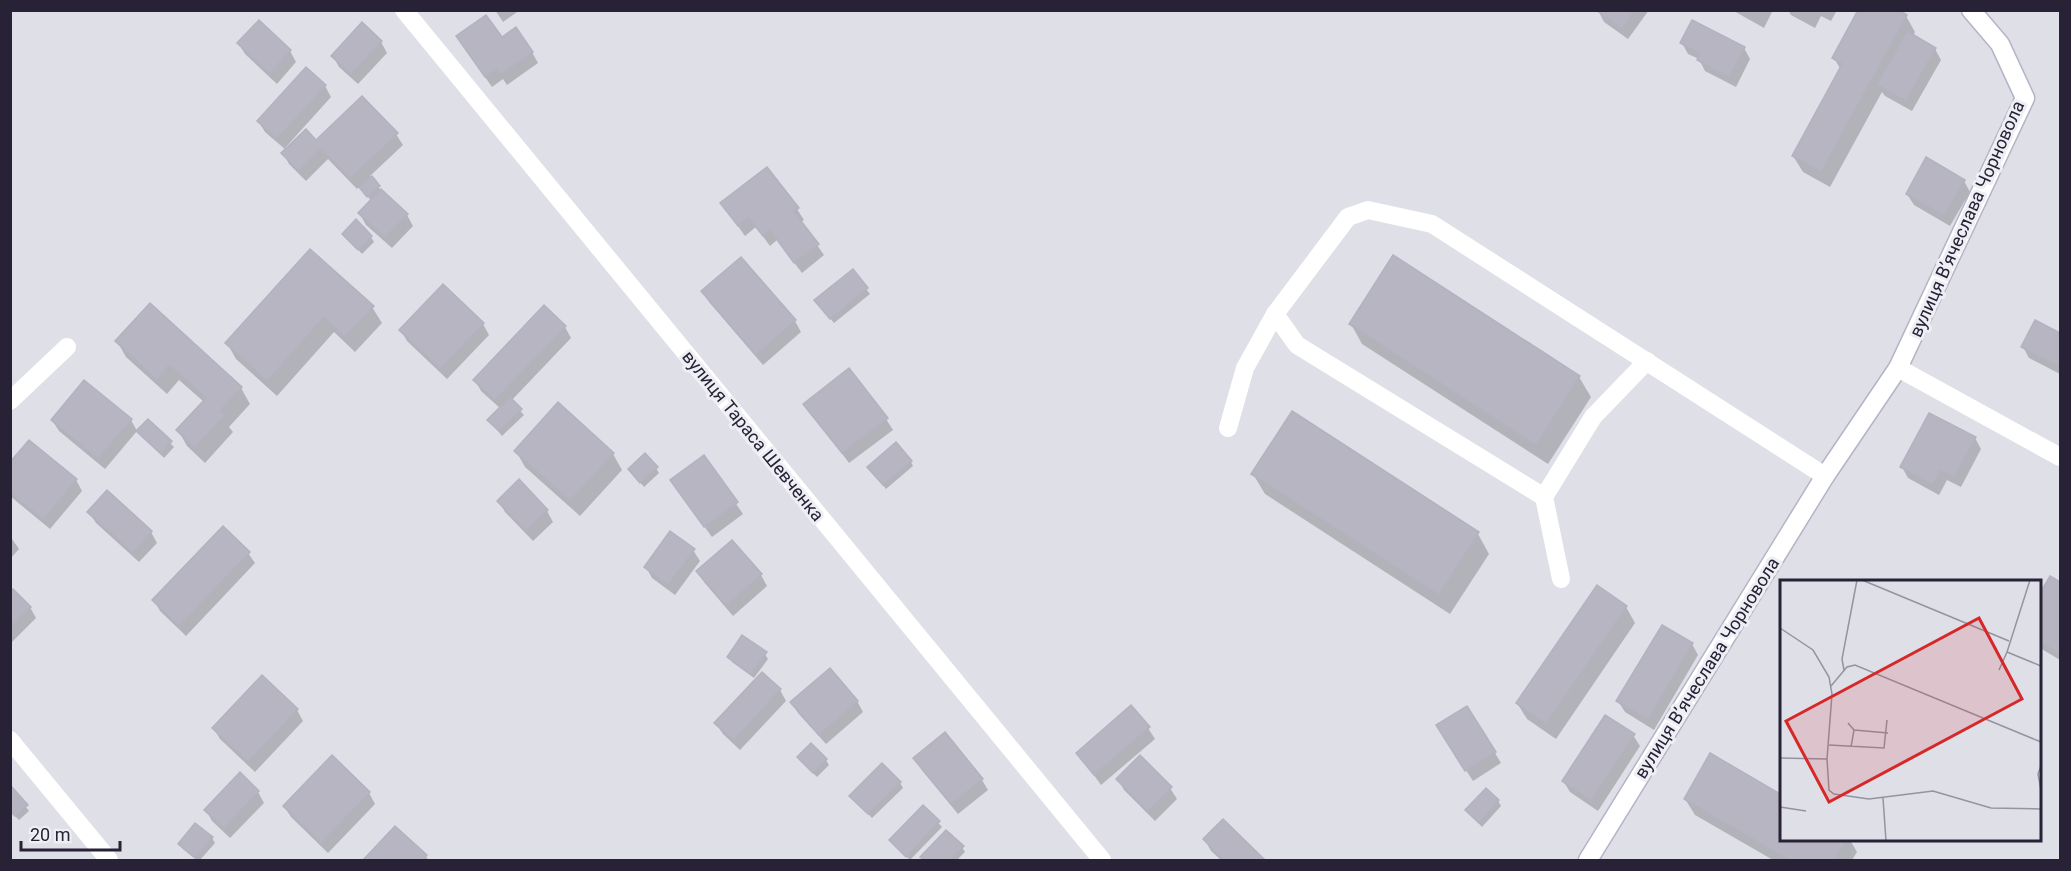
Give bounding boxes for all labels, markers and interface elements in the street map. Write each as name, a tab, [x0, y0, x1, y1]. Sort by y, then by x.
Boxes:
street label: вулиця Вʼячеслава Чорновола	[1905, 97, 2028, 340]
street label: вулиця Тараса Шевченка	[678, 346, 829, 525]
street label: вулиця Вʼячеслава Чорновола	[1630, 553, 1783, 782]
inset map	[1780, 580, 2041, 841]
scale bar	[21, 814, 120, 852]
text: 20 m	[30, 824, 70, 845]

